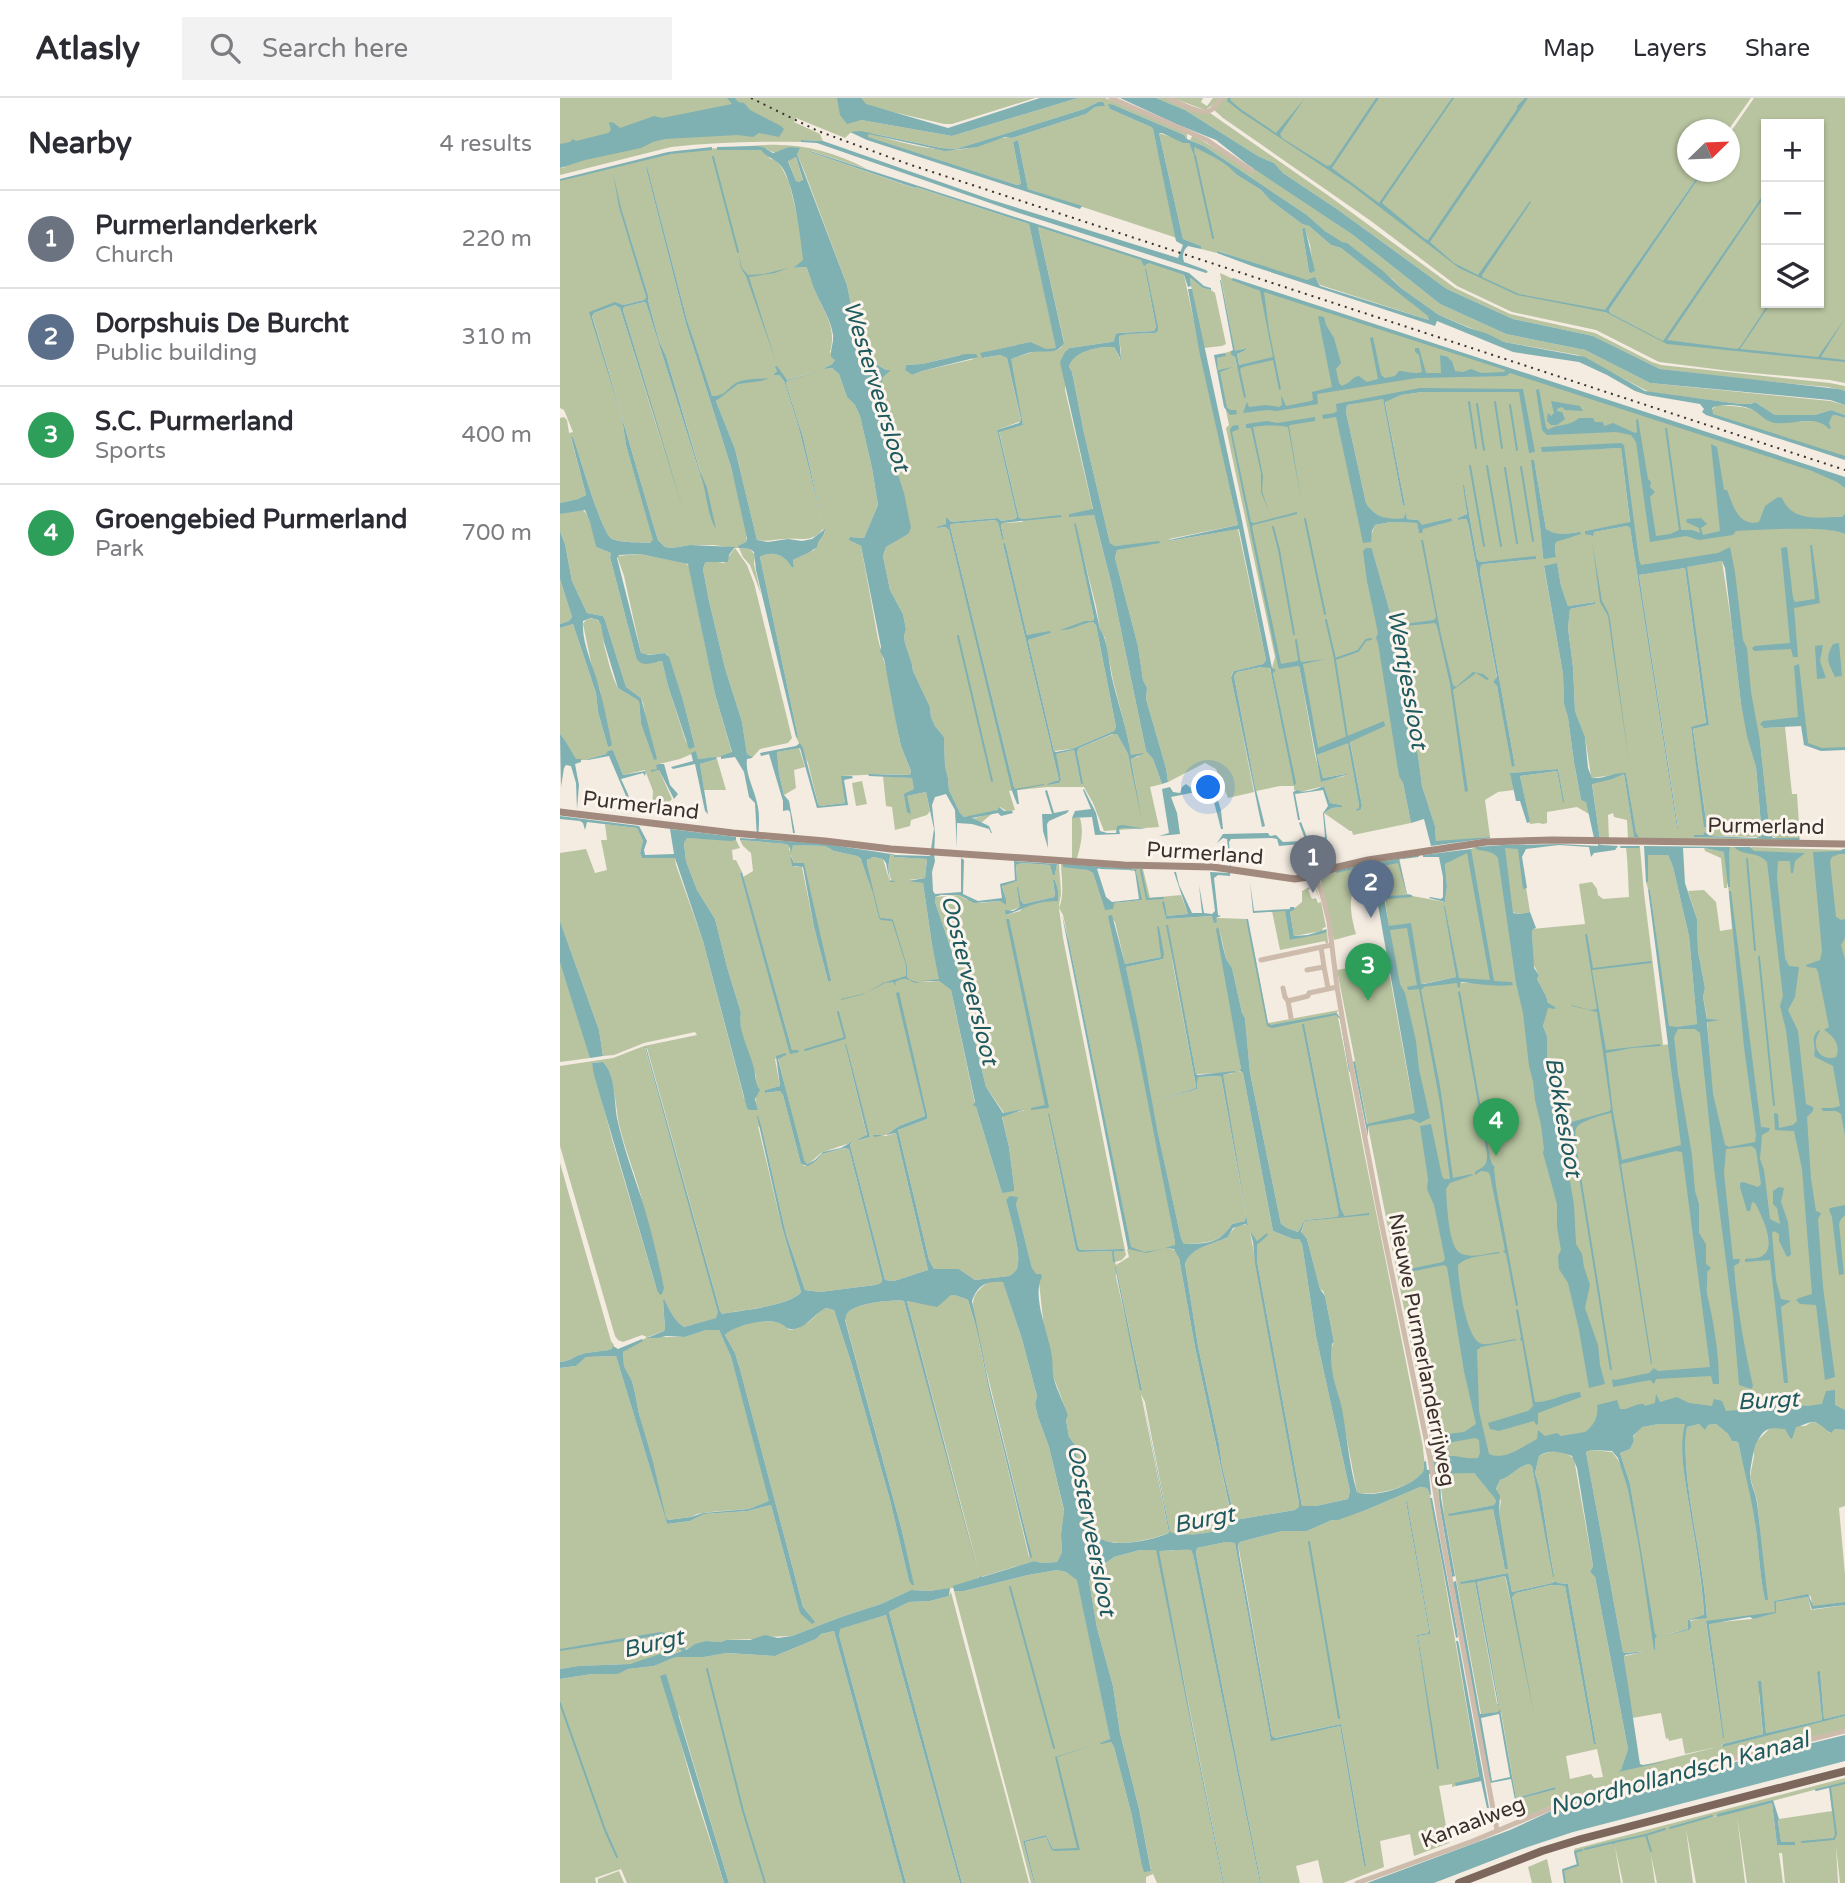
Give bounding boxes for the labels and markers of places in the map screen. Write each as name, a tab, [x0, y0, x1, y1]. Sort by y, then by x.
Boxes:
pin: 1	[1290, 835, 1336, 893]
pin: 2	[1348, 860, 1394, 918]
pin: 3	[1345, 943, 1391, 1001]
pin: 4	[1473, 1098, 1519, 1156]

